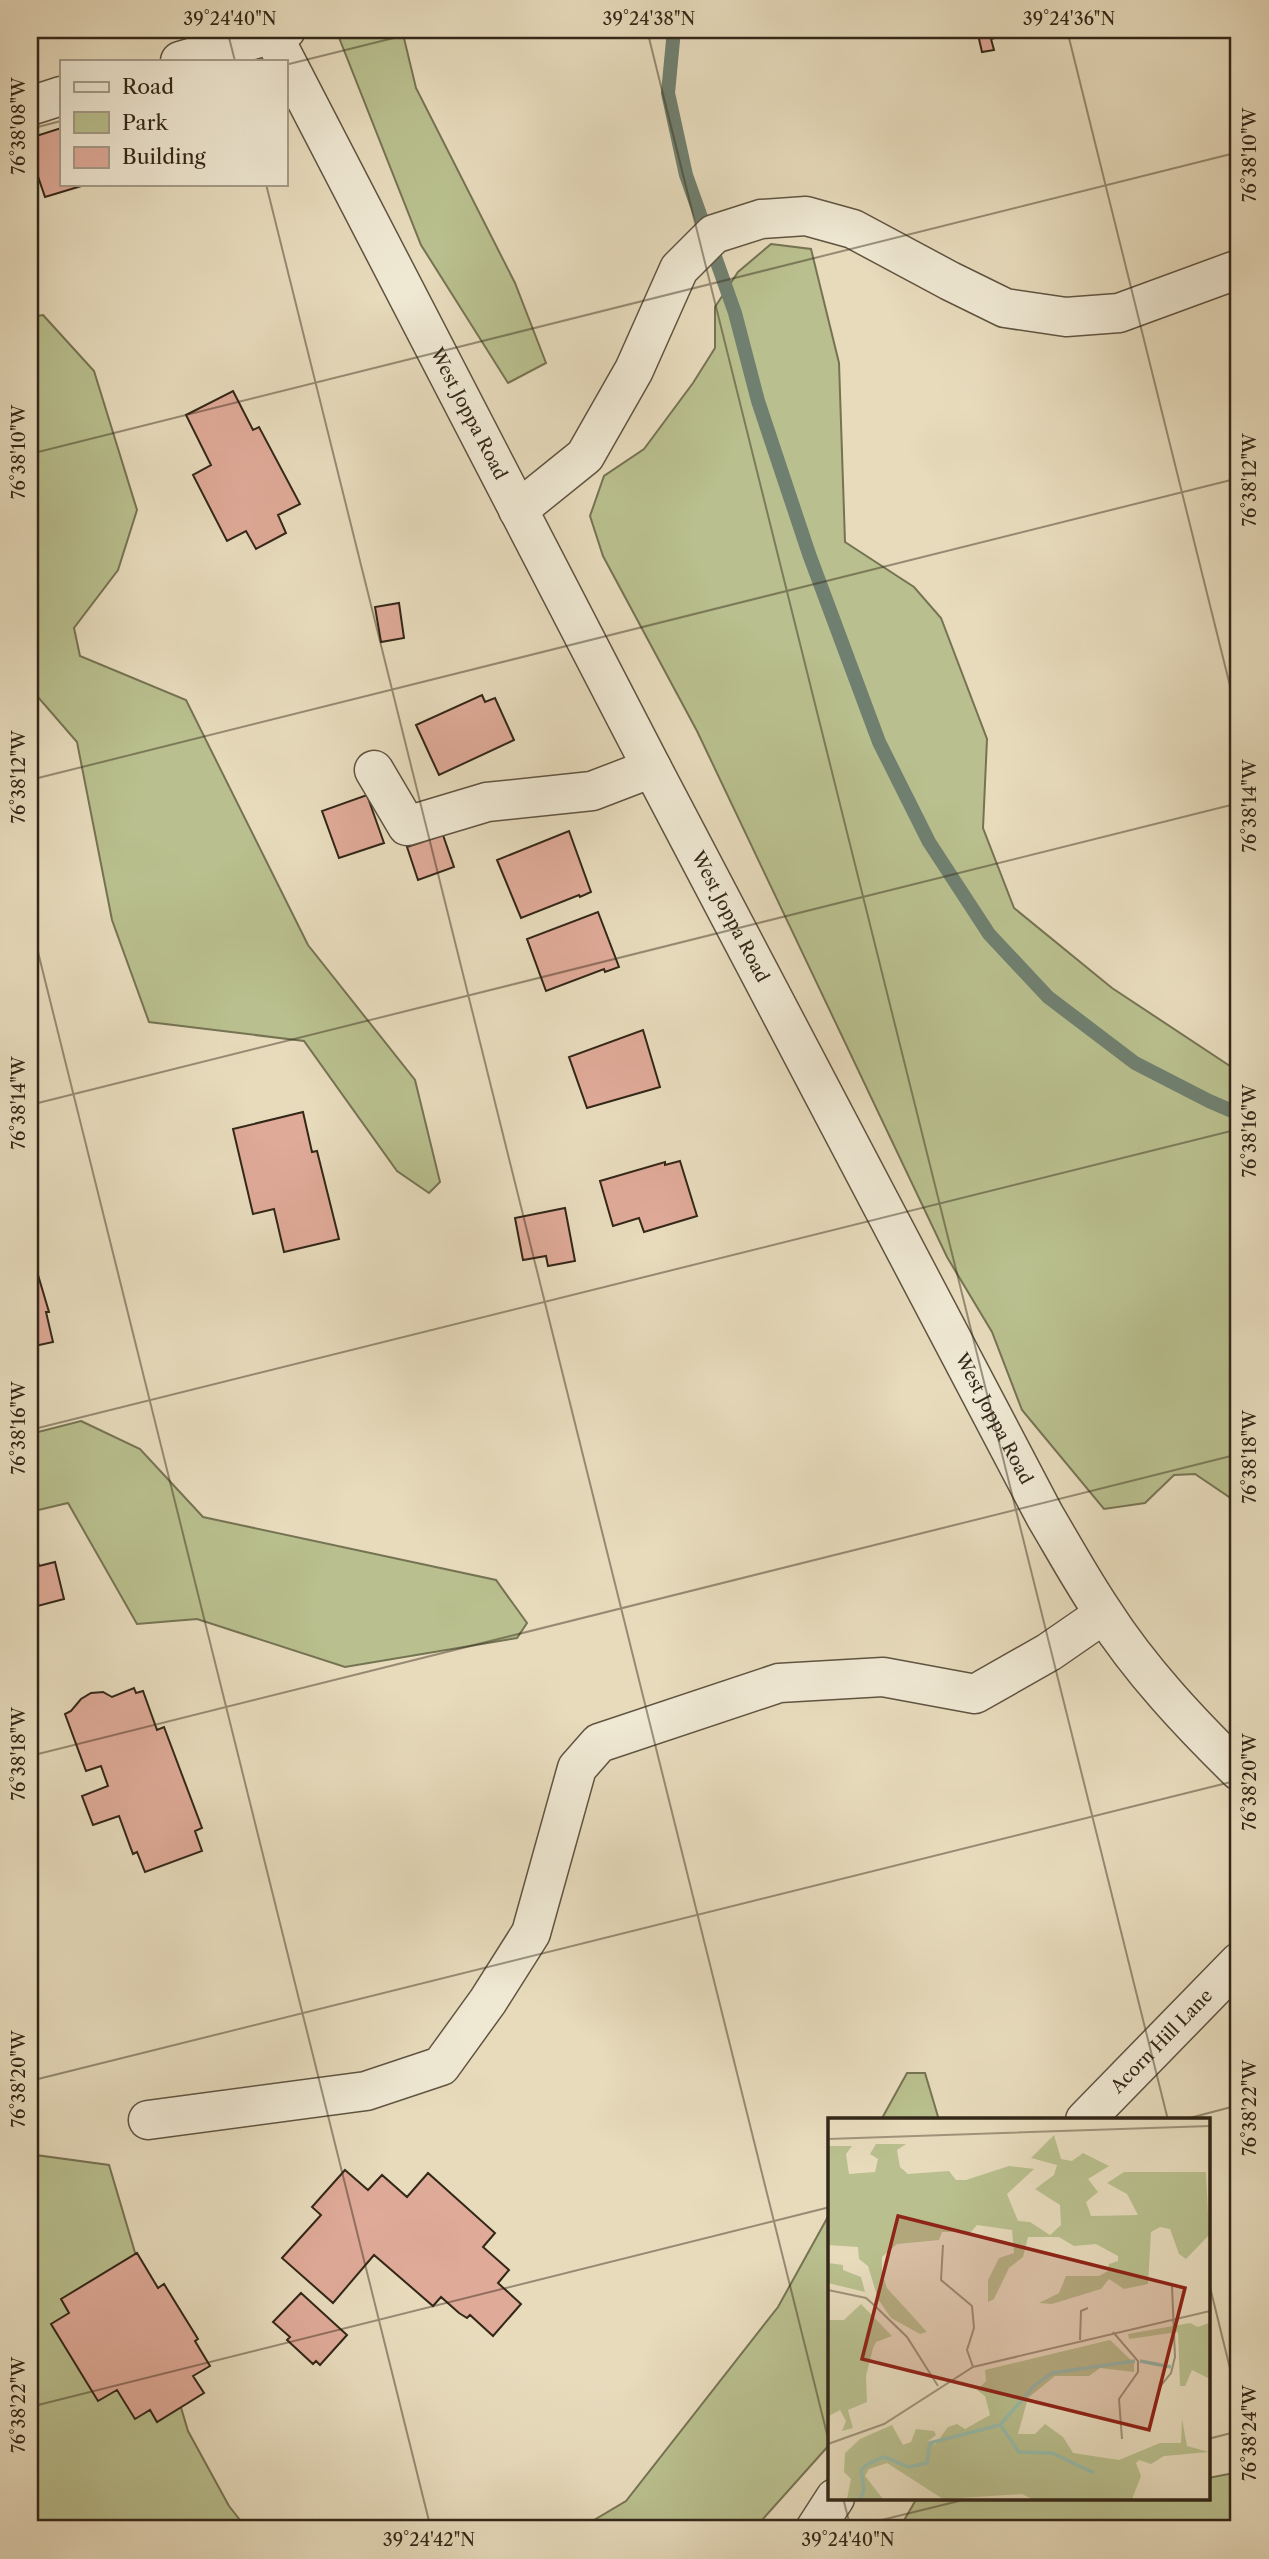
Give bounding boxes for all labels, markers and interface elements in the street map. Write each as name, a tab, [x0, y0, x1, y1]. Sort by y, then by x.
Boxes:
text: 39°24'40"N	[183, 8, 277, 30]
text: 39°24'38"N	[603, 8, 696, 30]
text: 39°24'36"N	[1023, 8, 1115, 30]
legend	[60, 60, 287, 186]
text: Road	[122, 74, 174, 99]
text: 76°38'08"W	[8, 76, 30, 175]
text: 76°38'10"W	[1239, 106, 1261, 202]
text: Park	[122, 110, 168, 135]
text: Building	[122, 144, 207, 169]
street label: West Joppa Road	[425, 343, 512, 483]
text: 76°38'10"W	[8, 403, 30, 499]
text: 76°38'12"W	[1239, 432, 1261, 527]
text: 76°38'12"W	[8, 729, 30, 824]
text: 76°38'14"W	[1239, 758, 1261, 853]
street label: West Joppa Road	[686, 846, 774, 986]
text: 76°38'14"W	[8, 1055, 30, 1150]
text: 76°38'16"W	[1239, 1083, 1261, 1178]
street label: West Joppa Road	[950, 1348, 1037, 1488]
text: 76°38'16"W	[8, 1380, 30, 1475]
text: 76°38'18"W	[1239, 1409, 1261, 1504]
text: 76°38'18"W	[8, 1706, 30, 1801]
text: 76°38'20"W	[1239, 1732, 1261, 1831]
street label: Acorn Hill Lane	[1106, 1985, 1217, 2098]
text: 76°38'20"W	[8, 2029, 30, 2128]
text: 76°38'22"W	[1239, 2059, 1261, 2156]
inset map	[828, 2118, 1210, 2500]
text: 76°38'22"W	[8, 2356, 30, 2453]
text: 76°38'24"W	[1239, 2384, 1261, 2481]
text: 39°24'42"N	[383, 2529, 475, 2551]
text: 39°24'40"N	[801, 2529, 895, 2551]

